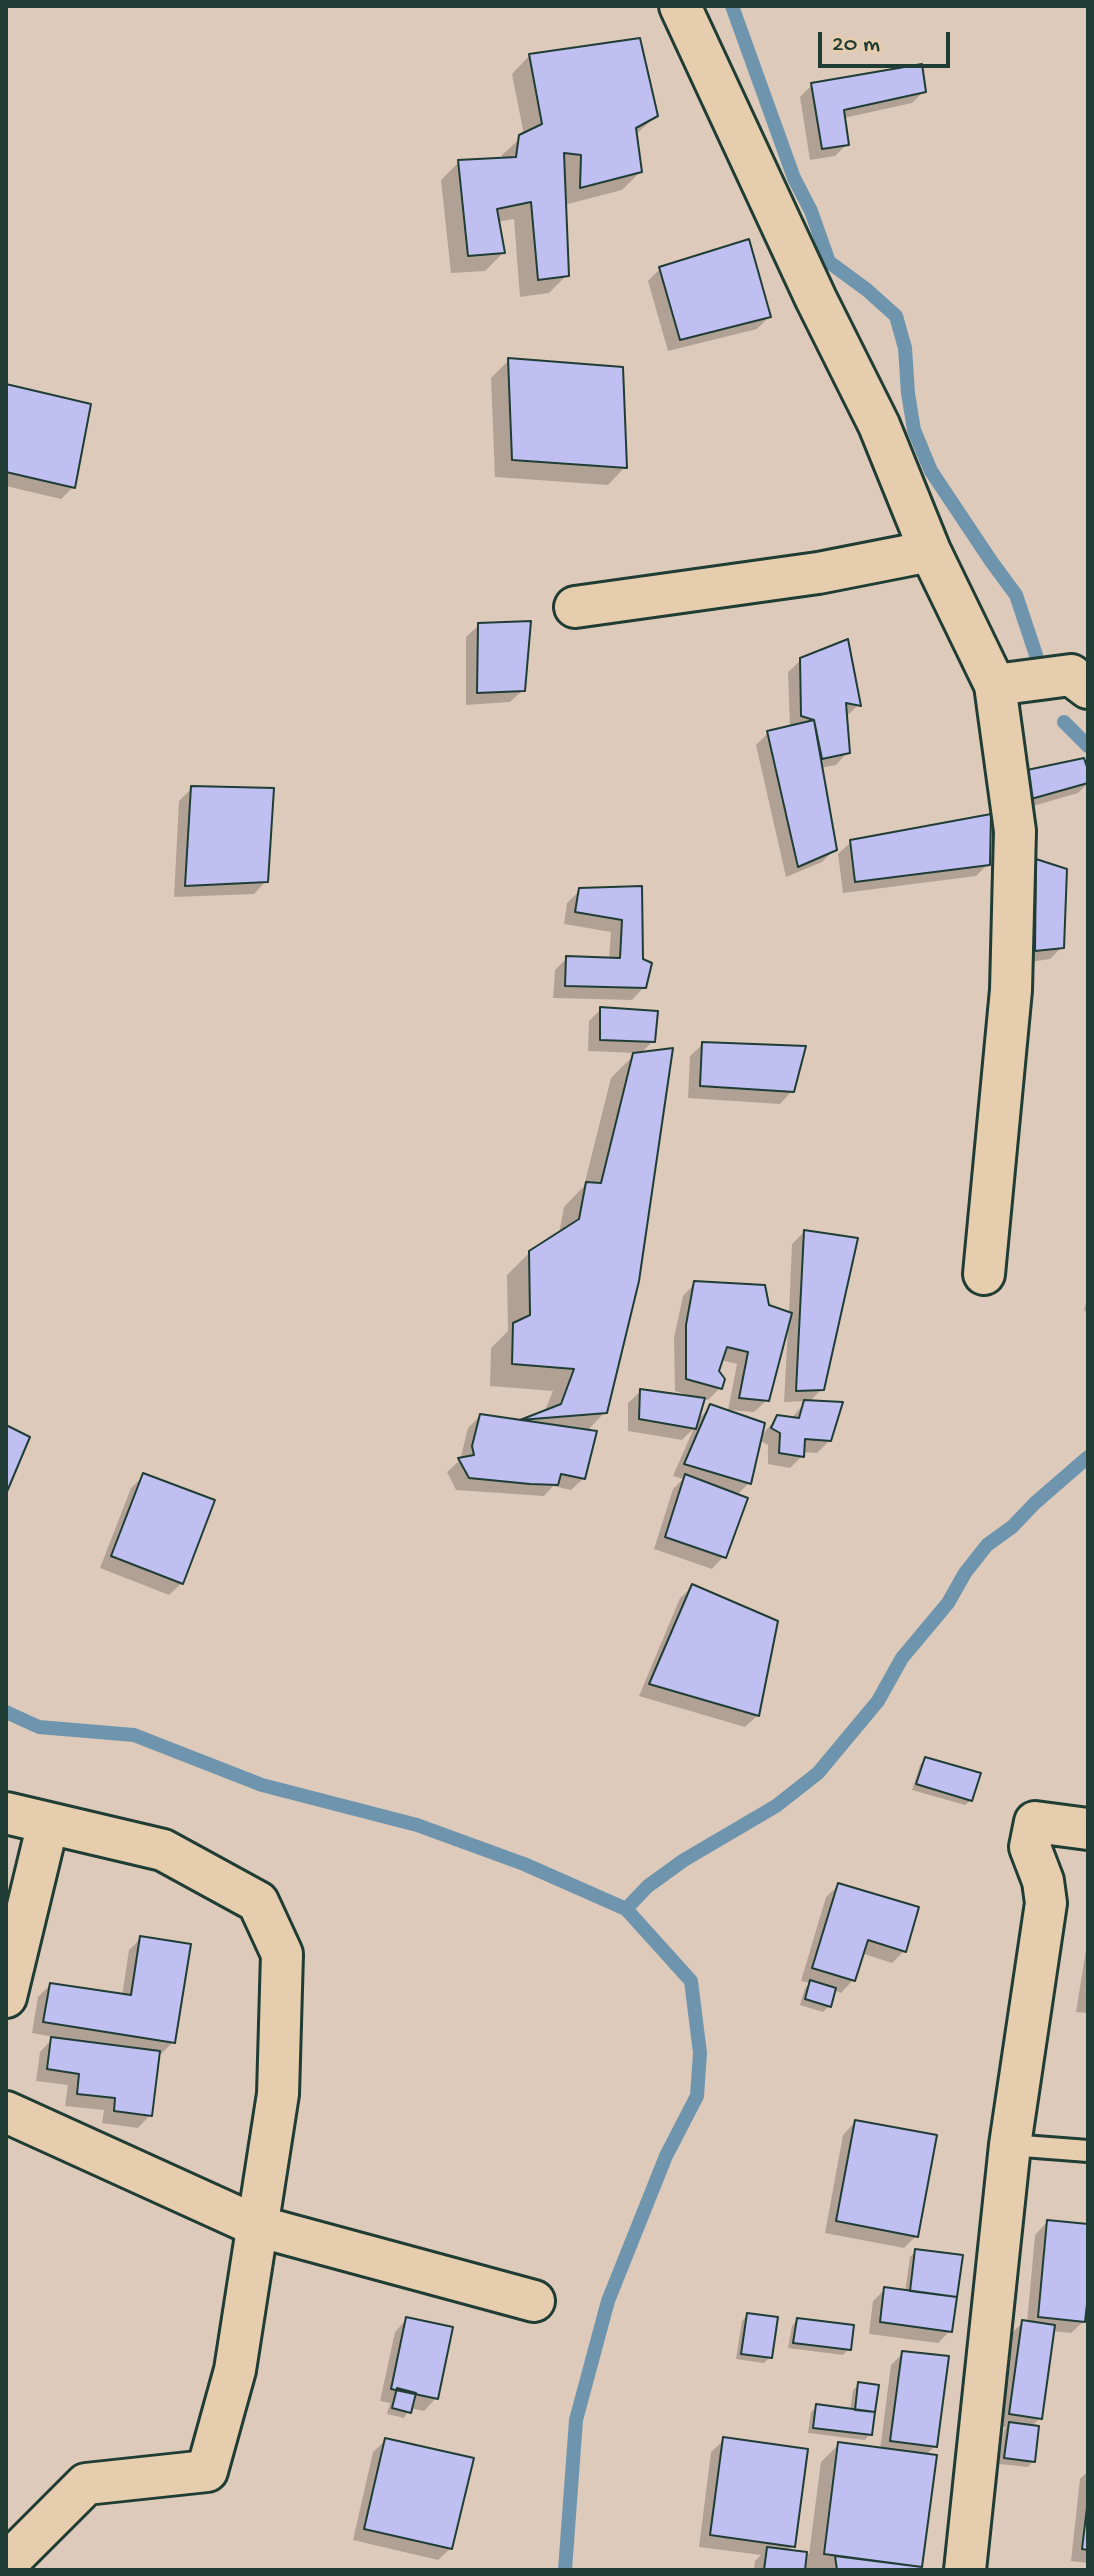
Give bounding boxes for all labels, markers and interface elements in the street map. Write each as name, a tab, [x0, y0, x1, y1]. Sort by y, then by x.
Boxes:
scale bar	[822, 16, 954, 66]
text: 20 m	[832, 31, 880, 60]

